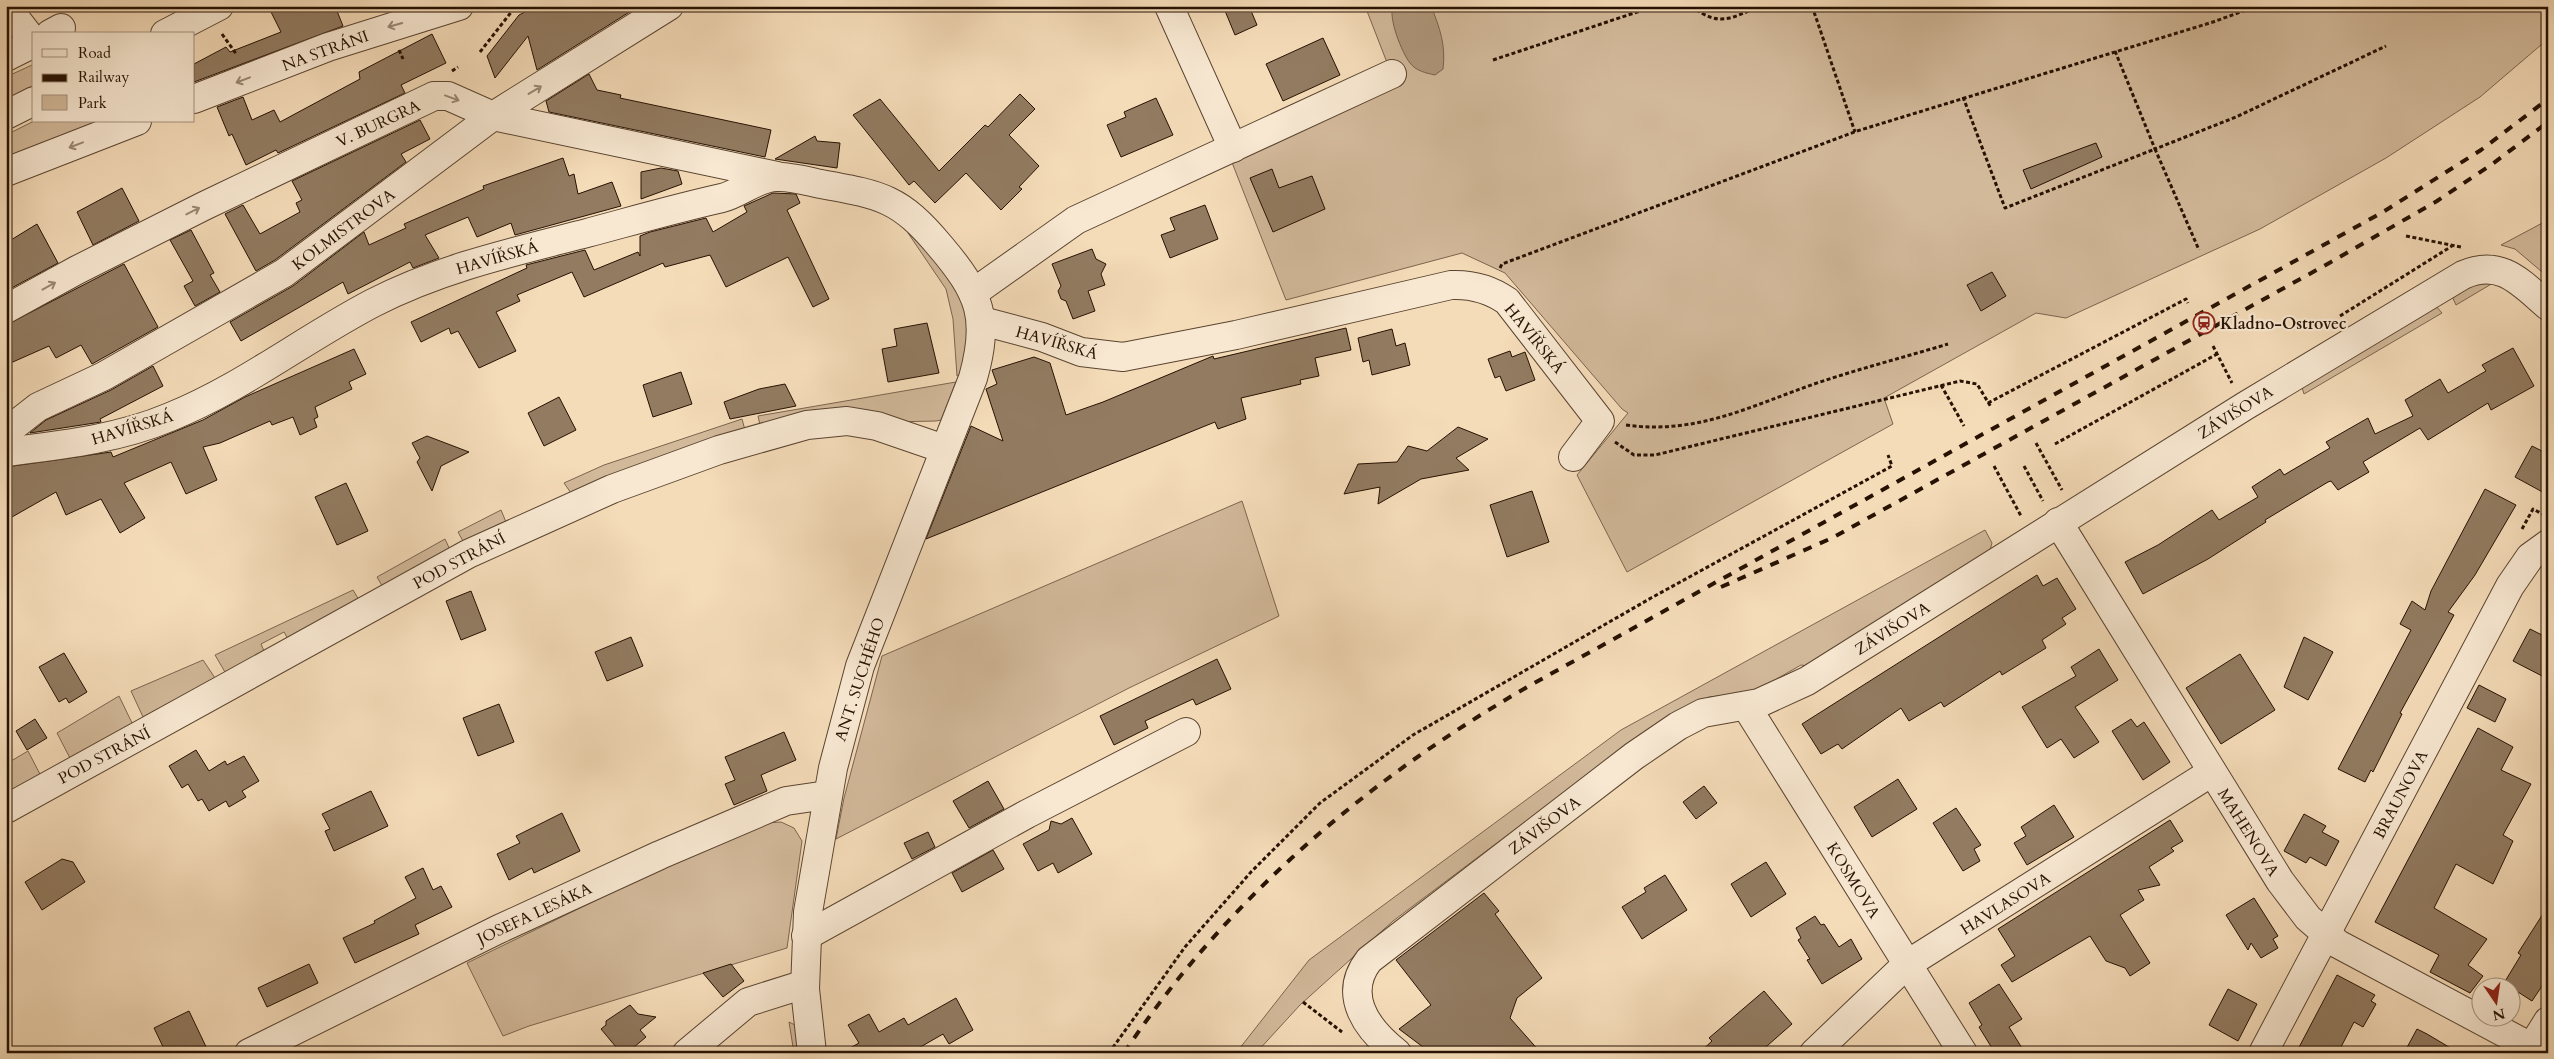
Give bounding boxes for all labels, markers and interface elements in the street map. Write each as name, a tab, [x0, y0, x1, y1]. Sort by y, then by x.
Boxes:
one-way arrow	[388, 21, 404, 31]
street label: NA STRÁNI	[279, 25, 372, 77]
legend	[32, 32, 195, 122]
text: Road	[78, 43, 111, 63]
text: Railway	[78, 67, 129, 87]
one-way arrow	[235, 77, 250, 86]
one-way arrow	[528, 85, 542, 95]
text: Park	[78, 93, 107, 113]
one-way arrow	[443, 94, 459, 103]
street label: V. BURGRA	[333, 95, 425, 153]
one-way arrow	[68, 141, 84, 150]
street label: KOLMISTROVA	[288, 183, 400, 276]
one-way arrow	[185, 206, 200, 215]
street label: HAVÍŘSKÁ	[454, 236, 541, 280]
one-way arrow	[41, 280, 55, 290]
street label: HAVÍŘSKÁ	[1499, 299, 1570, 379]
station icon: Kladno-Ostrovec	[2192, 311, 2216, 335]
place label: Kladno-Ostrovec	[2220, 313, 2347, 335]
street label: HAVÍŘSKÁ	[1013, 321, 1101, 365]
street label: ZÁVIŠOVA	[2194, 381, 2278, 445]
street label: HAVÍŘSKÁ	[89, 405, 176, 451]
street label: POD STRÁNÍ	[409, 527, 510, 595]
street label: ZÁVIŠOVA	[1851, 597, 1935, 661]
street label: ANT. SUCHÉHO	[830, 615, 890, 744]
street label: POD STRÁNÍ	[54, 722, 155, 790]
street label: BRAUNOVA	[2368, 746, 2434, 842]
street label: MAHENOVA	[2212, 784, 2284, 881]
street label: ZÁVIŠOVA	[1504, 791, 1586, 860]
street label: KOSMOVA	[1821, 838, 1886, 923]
street label: HAVLASOVA	[1956, 867, 2055, 940]
street label: JOSEFA LESÁKA	[472, 877, 596, 951]
north arrow	[2472, 976, 2522, 1026]
text: N	[2491, 1004, 2507, 1025]

